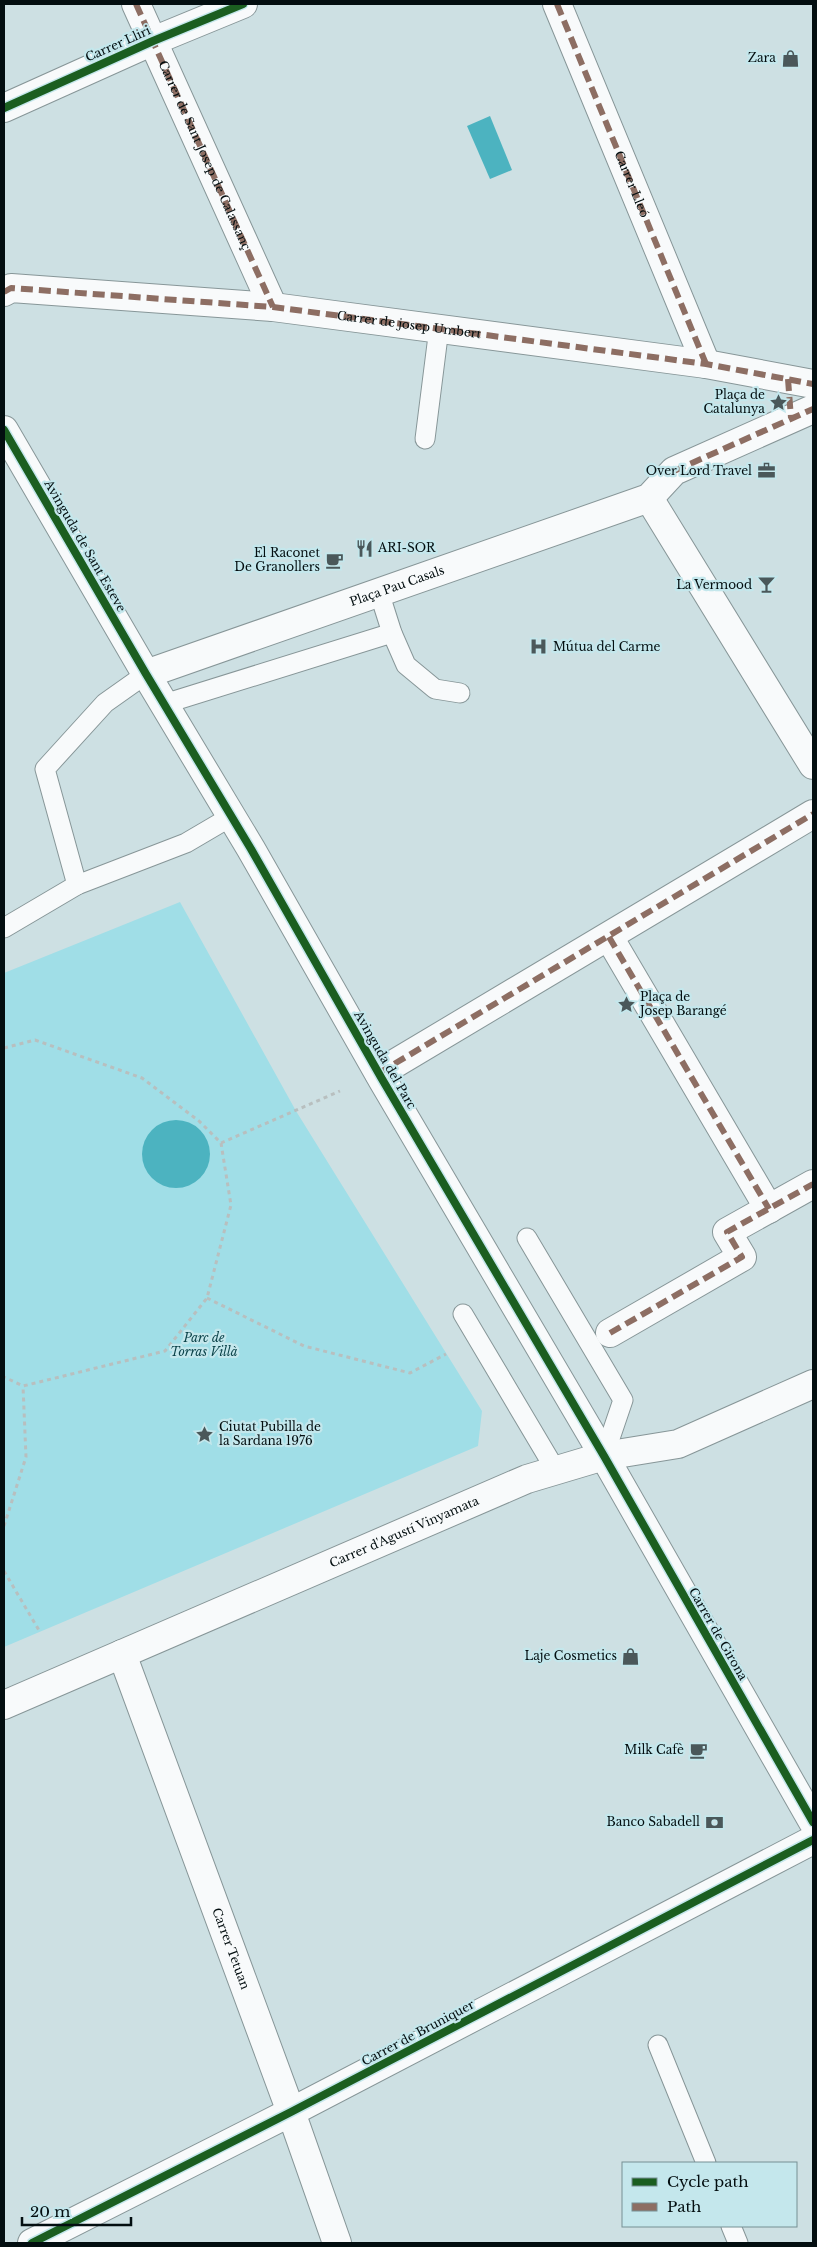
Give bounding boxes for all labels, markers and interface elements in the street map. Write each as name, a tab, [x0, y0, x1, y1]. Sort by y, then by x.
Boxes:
street label: Carrer Lliri	[83, 22, 153, 65]
shop icon: Zara	[780, 48, 800, 68]
place label: Zara	[748, 50, 776, 65]
street label: Carrer de Sant Josep de Calassanç	[156, 58, 254, 253]
street label: Carrer Lleó	[612, 148, 653, 220]
street label: Carrer de josep Umbert	[336, 308, 483, 341]
place label: Plaça de Catalunya	[703, 387, 765, 416]
place icon: Plaça de Catalunya	[769, 392, 789, 412]
office icon: Over Lord Travel	[756, 461, 776, 481]
place label: Over Lord Travel	[646, 463, 752, 478]
street label: Avinguda de Sant Esteve	[41, 476, 129, 615]
restaurant icon: ARI-SOR	[354, 538, 374, 558]
place label: ARI-SOR	[377, 540, 436, 555]
place label: El Raconet De Granollers	[234, 545, 320, 574]
cafe icon: El Raconet De Granollers	[324, 550, 344, 570]
street label: Plaça Pau Casals	[348, 562, 446, 609]
bar icon: La Vermood	[756, 575, 776, 595]
place label: La Vermood	[676, 577, 752, 592]
hospital icon: Mútua del Carme	[529, 637, 549, 657]
place label: Mútua del Carme	[553, 639, 661, 654]
place label: Plaça de Josep Barangé	[638, 989, 727, 1018]
place icon: Plaça de Josep Barangé	[616, 994, 636, 1014]
street label: Avinguda del Parc	[351, 1007, 420, 1112]
park label: Parc de Torras Villà	[170, 1330, 238, 1359]
place label: Ciutat Pubilla de la Sardana 1976	[219, 1419, 321, 1448]
place icon: Ciutat Pubilla de la Sardana 1976	[195, 1424, 215, 1444]
street label: Carrer d'Agustí Vinyamata	[327, 1493, 481, 1570]
street label: Carrer de Girona	[686, 1585, 751, 1683]
shop icon: Laje Cosmetics	[621, 1646, 641, 1666]
place label: Laje Cosmetics	[524, 1648, 617, 1663]
cafe icon: Milk Cafè	[688, 1740, 708, 1760]
place label: Milk Cafè	[624, 1742, 684, 1757]
bank icon: Banco Sabadell	[704, 1812, 724, 1832]
place label: Banco Sabadell	[606, 1814, 700, 1829]
street label: Carrer Tetuan	[209, 1906, 253, 1991]
street label: Carrer de Bruniquer	[359, 1996, 477, 2069]
legend	[622, 2162, 797, 2227]
text: Cycle path	[667, 2172, 749, 2191]
scale bar	[22, 2194, 131, 2226]
text: Path	[667, 2197, 701, 2216]
text: 20 m	[30, 2202, 70, 2221]

